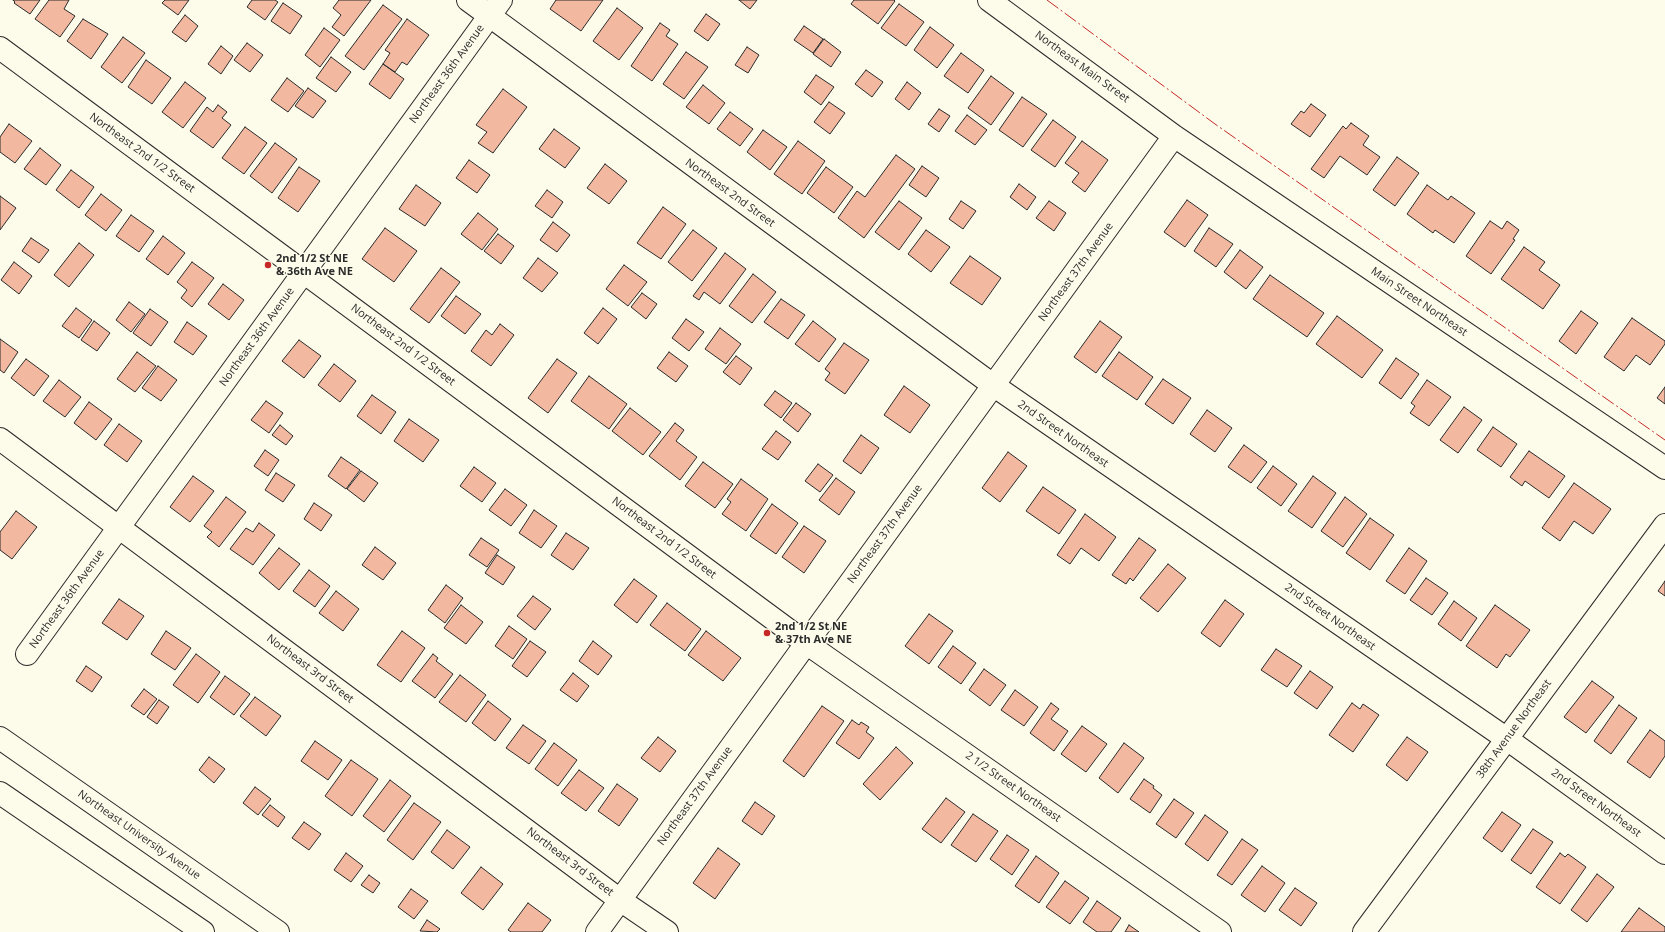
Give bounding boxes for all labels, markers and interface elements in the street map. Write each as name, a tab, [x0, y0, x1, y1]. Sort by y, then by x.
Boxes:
street label: Northeast 36th Avenue	[407, 22, 487, 126]
street label: Northeast Main Street	[1032, 28, 1132, 106]
street label: Northeast 2nd 1/2 Street	[87, 110, 197, 196]
street label: Northeast 2nd Street	[683, 156, 777, 230]
street label: Northeast 37th Avenue	[1036, 220, 1116, 324]
place label: 2nd 1/2 St NE & 36th Ave NE	[276, 252, 353, 278]
marker: 2nd 1/2 St NE & 36th Ave NE	[263, 260, 273, 270]
street label: Main Street Northeast	[1368, 265, 1470, 339]
street label: Northeast 36th Avenue	[217, 285, 297, 389]
street label: Northeast 2nd 1/2 Street	[348, 301, 458, 389]
street label: 2nd Street Northeast	[1015, 398, 1111, 470]
street label: Northeast 37th Avenue	[845, 482, 925, 586]
street label: Northeast 2nd 1/2 Street	[609, 494, 719, 582]
street label: Northeast 36th Avenue	[27, 547, 107, 651]
street label: 2nd Street Northeast	[1282, 581, 1378, 653]
place label: 2nd 1/2 St NE & 37th Ave NE	[775, 620, 852, 646]
marker: 2nd 1/2 St NE & 37th Ave NE	[762, 628, 772, 638]
street label: Northeast 3rd Street	[264, 632, 356, 706]
street label: 38th Avenue Northeast	[1474, 677, 1554, 781]
street label: Northeast 37th Avenue	[655, 744, 735, 848]
street label: 2 1/2 Street Northeast	[963, 749, 1063, 825]
street label: 2nd Street Northeast	[1549, 766, 1643, 840]
street label: Northeast University Avenue	[75, 788, 203, 882]
street label: Northeast 3rd Street	[524, 825, 616, 899]

